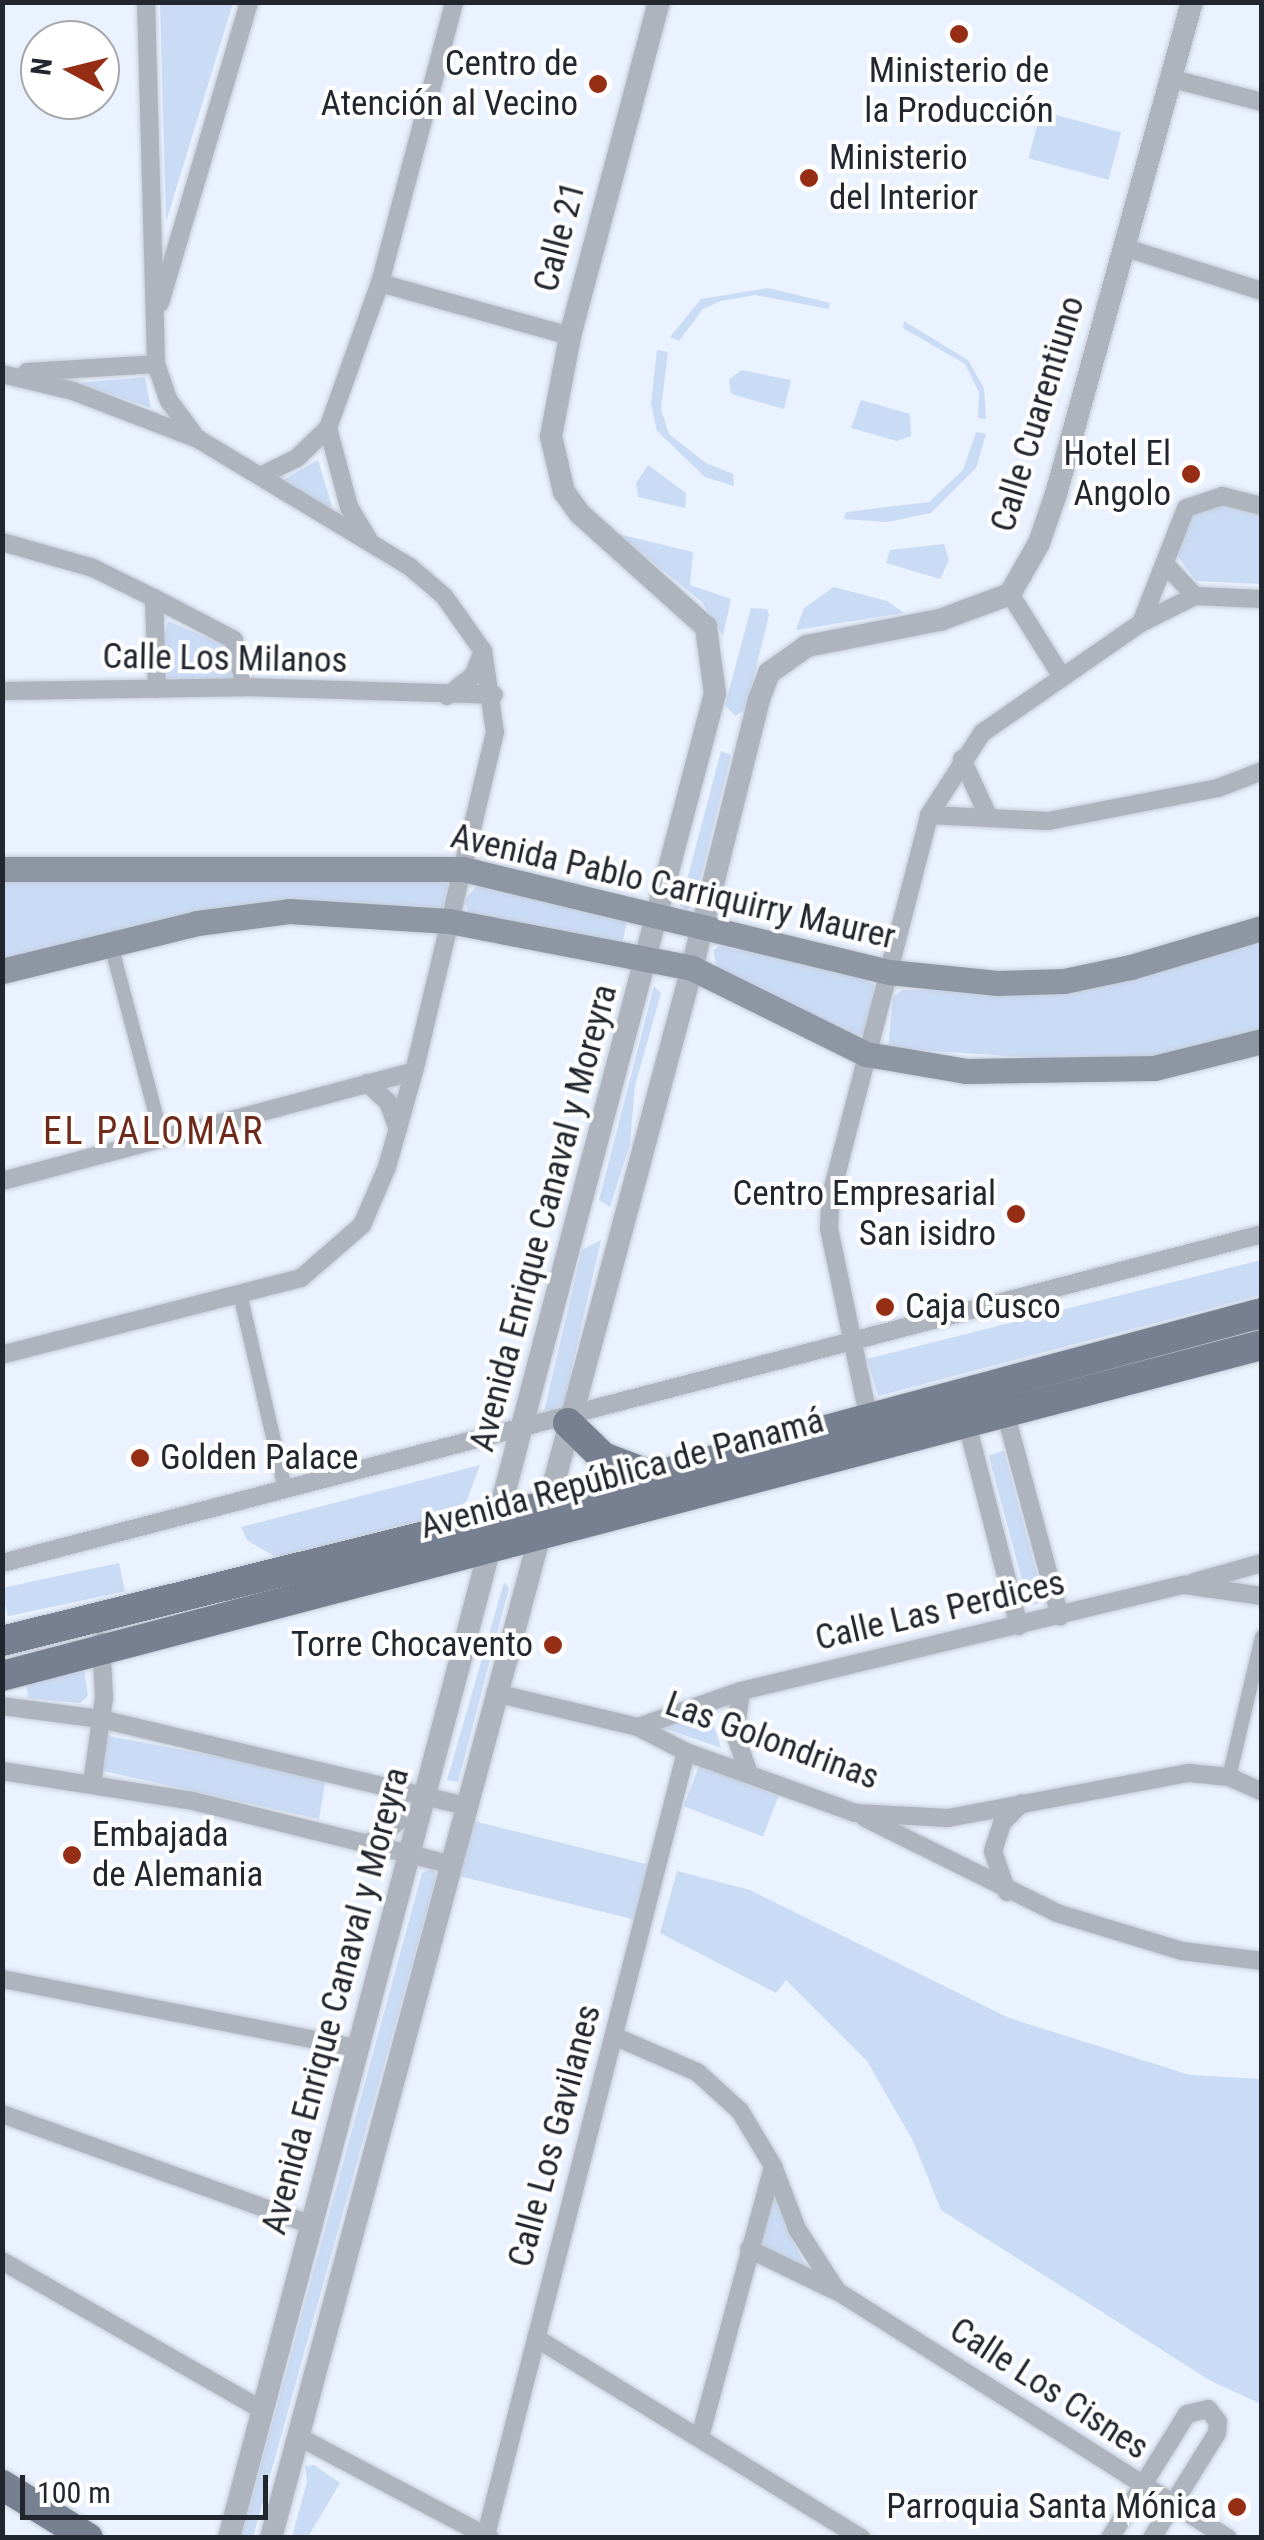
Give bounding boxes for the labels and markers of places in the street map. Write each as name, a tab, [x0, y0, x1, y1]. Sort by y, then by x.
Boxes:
marker: Ministerio de la Producción	[948, 23, 970, 45]
place label: Centro de Atención al Vecino	[321, 43, 578, 125]
place label: Ministerio de la Producción	[864, 50, 1054, 132]
marker: Centro de Atención al Vecino	[587, 73, 609, 95]
place label: Ministerio del Interior	[829, 137, 978, 219]
marker: Ministerio del Interior	[798, 167, 820, 189]
place label: Hotel El Angolo	[1063, 433, 1171, 515]
marker: Hotel El Angolo	[1180, 463, 1202, 485]
place label: Centro Empresarial San isidro	[733, 1173, 996, 1255]
marker: Centro Empresarial San isidro	[1005, 1203, 1027, 1225]
place label: Caja Cusco	[905, 1286, 1061, 1328]
marker: Caja Cusco	[874, 1296, 896, 1318]
place label: Golden Palace	[160, 1437, 358, 1479]
marker: Golden Palace	[129, 1447, 151, 1469]
place label: Torre Chocavento	[291, 1624, 533, 1666]
marker: Torre Chocavento	[542, 1634, 564, 1656]
place label: Embajada de Alemania	[92, 1814, 263, 1896]
marker: Embajada de Alemania	[61, 1844, 83, 1866]
place label: Parroquia Santa Mónica	[886, 2486, 1217, 2528]
marker: Parroquia Santa Mónica	[1226, 2496, 1248, 2518]

